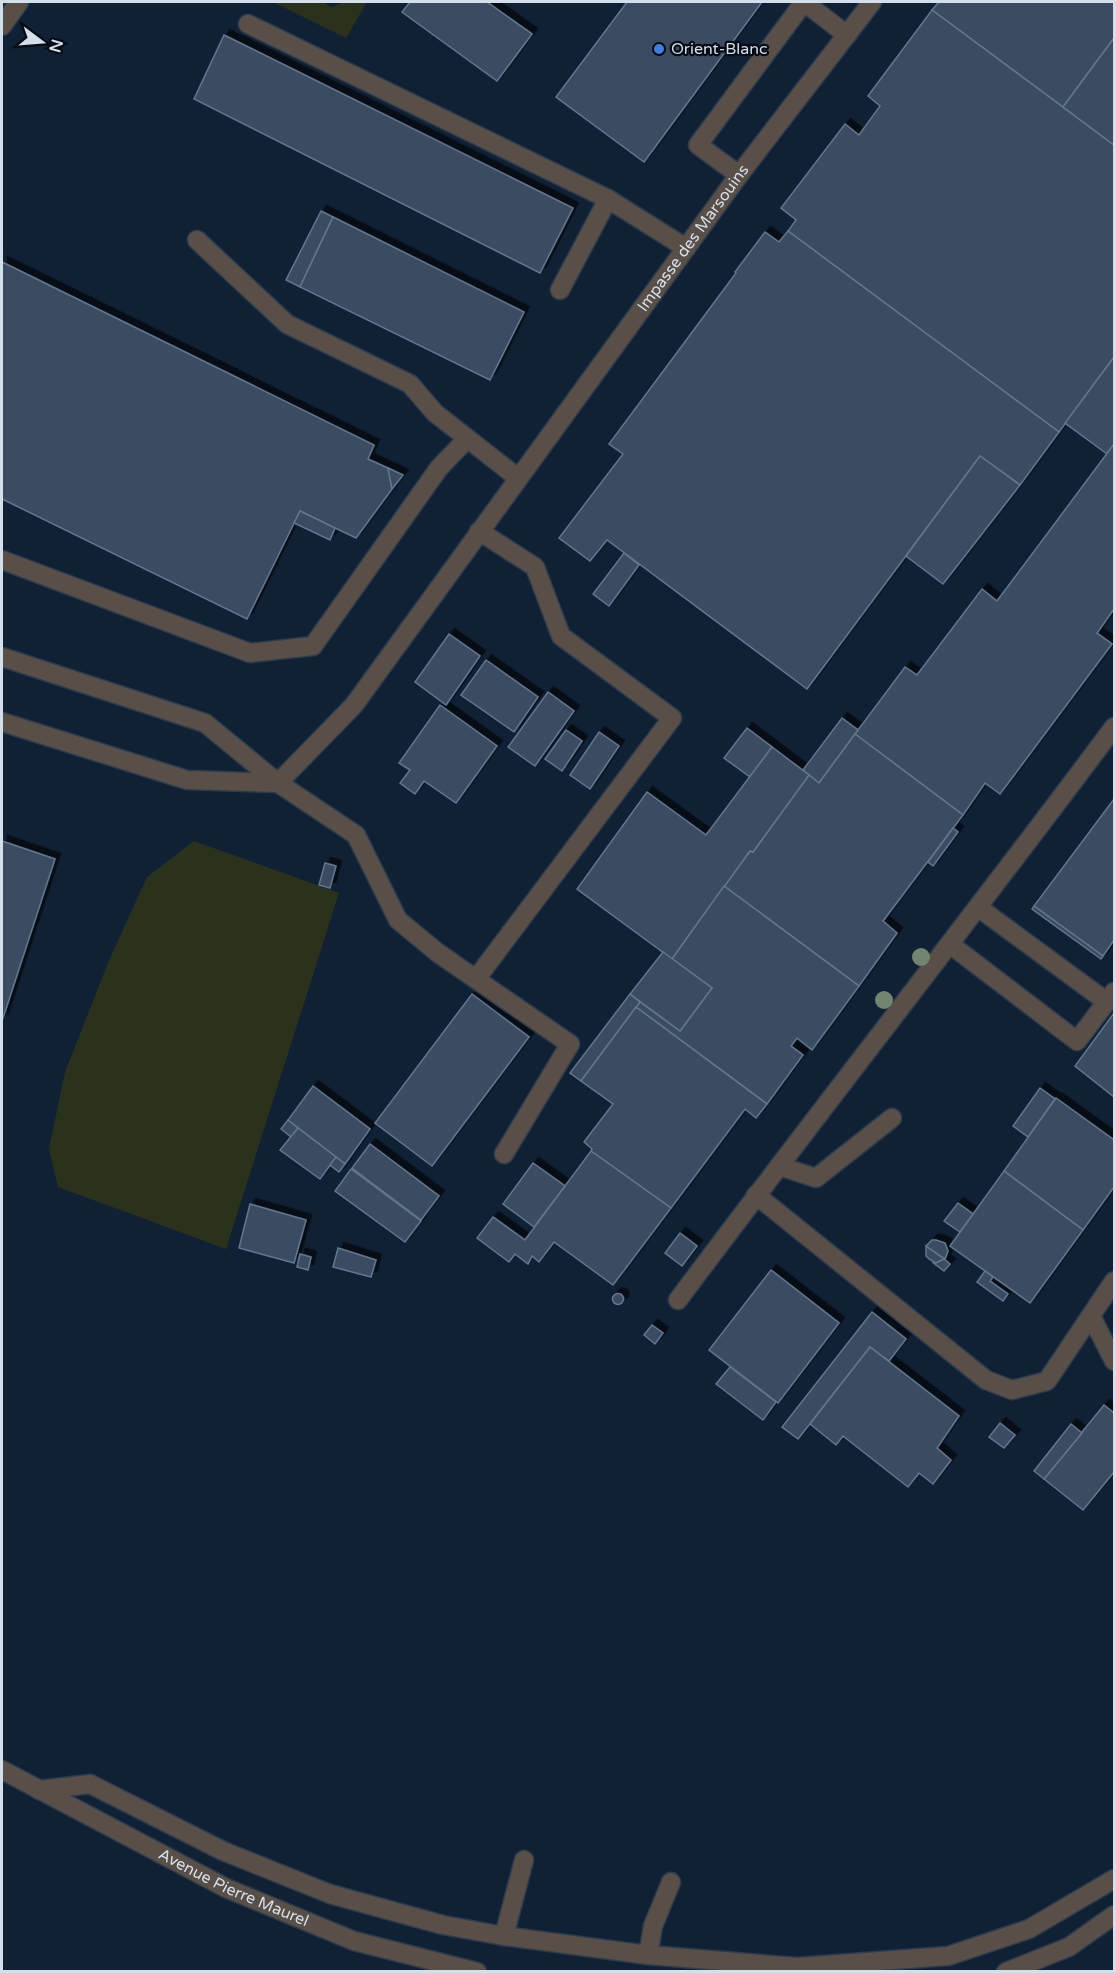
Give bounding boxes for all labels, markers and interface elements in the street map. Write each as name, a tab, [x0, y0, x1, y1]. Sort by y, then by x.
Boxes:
north arrow	[12, 12, 72, 72]
text: N	[44, 37, 67, 55]
place label: Orient-Blanc	[671, 39, 767, 59]
marker: Orient-Blanc	[652, 42, 666, 56]
street label: Impasse des Marsouins	[633, 161, 753, 316]
street label: Avenue Pierre Maurel	[155, 1844, 312, 1931]

